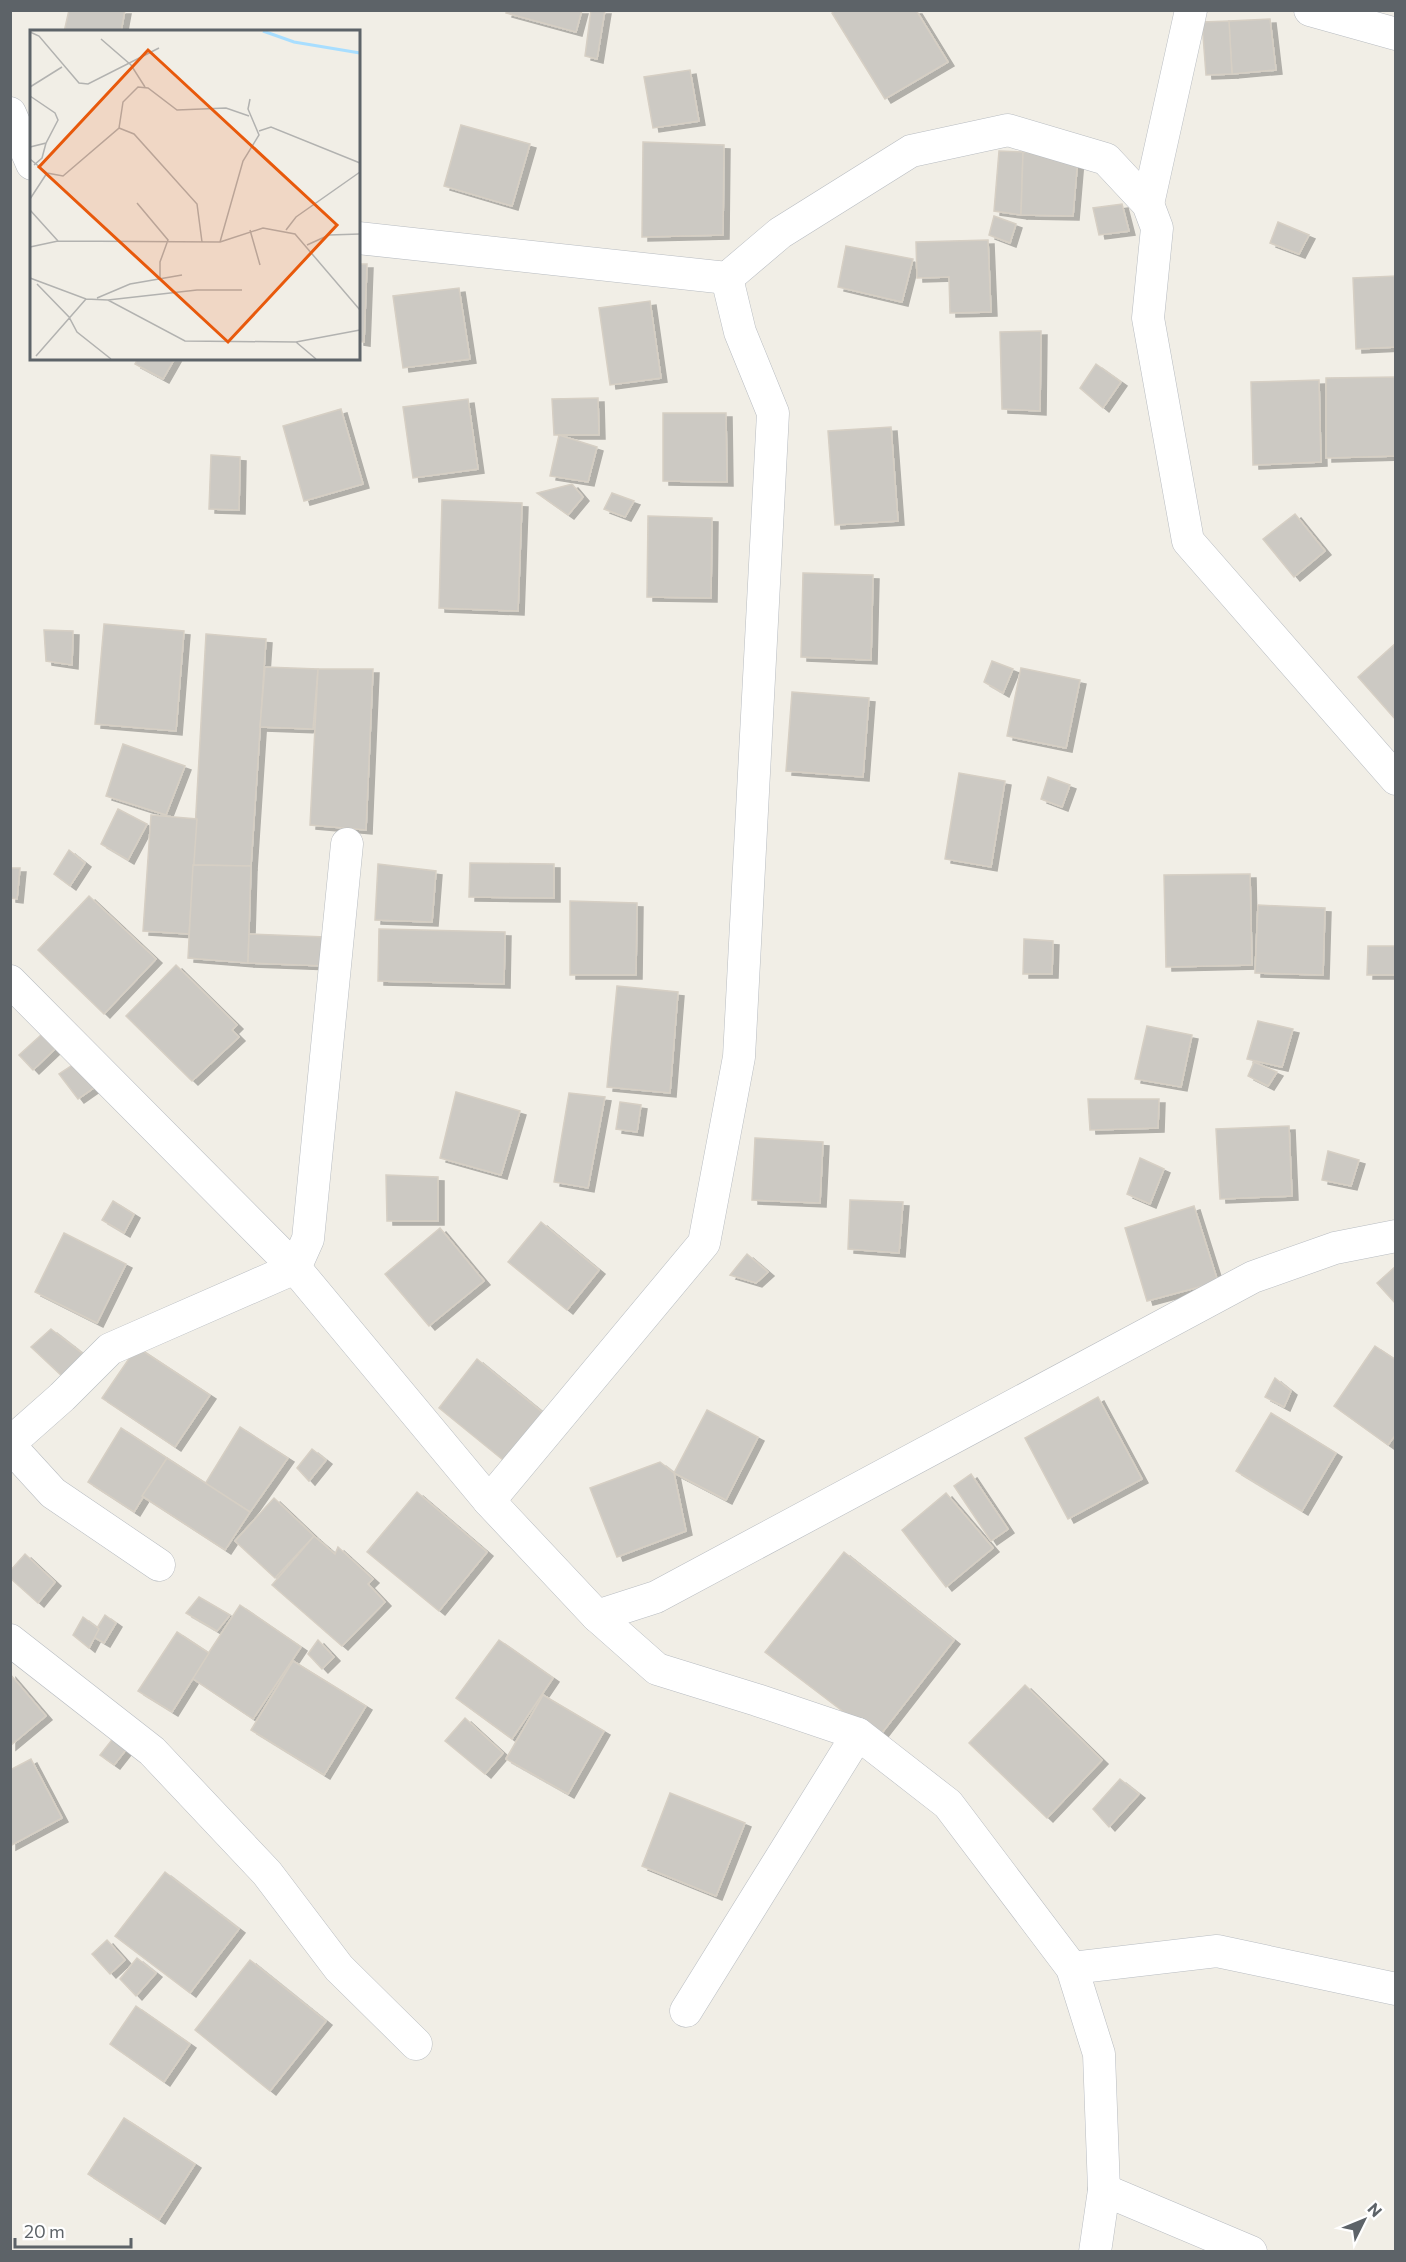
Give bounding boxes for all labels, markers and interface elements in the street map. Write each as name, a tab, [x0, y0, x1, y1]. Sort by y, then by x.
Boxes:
inset map	[30, 30, 360, 360]
north arrow	[1334, 2190, 1394, 2250]
text: N	[1364, 2199, 1386, 2220]
scale bar	[15, 2211, 130, 2249]
text: 20 m	[24, 2220, 65, 2242]

